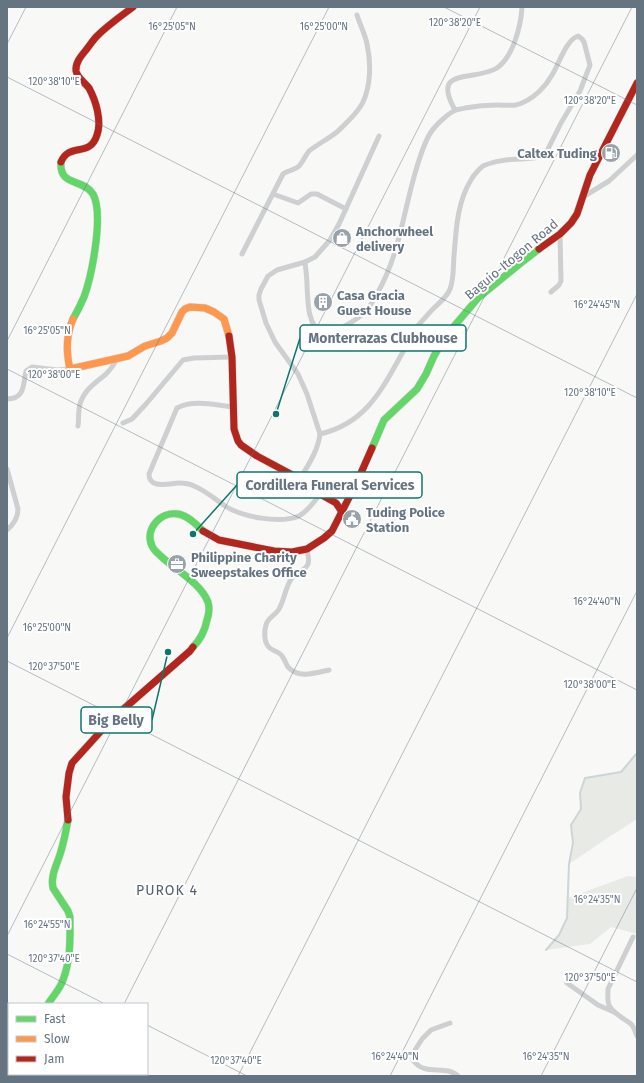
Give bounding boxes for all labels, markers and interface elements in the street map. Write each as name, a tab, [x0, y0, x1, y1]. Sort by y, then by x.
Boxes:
text: 120°38'20"E	[429, 17, 481, 29]
text: 16°25'05"N	[148, 21, 196, 33]
text: 16°25'00"N	[300, 21, 348, 33]
text: 120°38'10"E	[28, 76, 80, 88]
text: 120°38'20"E	[564, 95, 616, 107]
fuel station icon: Caltex Tuding	[600, 142, 622, 164]
place label: Caltex Tuding	[517, 146, 598, 161]
street label: Baguio-Itogon Road	[462, 216, 561, 303]
place label: Anchorwheel delivery	[355, 224, 433, 254]
shop icon: Anchorwheel delivery	[331, 227, 353, 249]
place label: Casa Gracia Guest House	[337, 288, 412, 318]
building icon: Casa Gracia Guest House	[312, 291, 334, 313]
text: 16°24'45"N	[574, 299, 620, 311]
text: 16°25'05"N	[23, 325, 71, 337]
callout: Monterrazas Clubhouse	[300, 325, 466, 351]
text: Monterrazas Clubhouse	[308, 330, 458, 347]
text: 120°38'00"E	[28, 369, 80, 381]
text: 120°38'10"E	[564, 387, 616, 399]
callout: Cordillera Funeral Services	[237, 472, 422, 498]
text: Cordillera Funeral Services	[245, 477, 415, 494]
place label: Tuding Police Station	[366, 505, 445, 535]
public building icon: Tuding Police Station	[341, 508, 363, 530]
place label: Philippine Charity Sweepstakes Office	[191, 550, 307, 580]
office icon: Philippine Charity Sweepstakes Office	[166, 553, 188, 575]
text: 16°24'40"N	[573, 596, 621, 608]
text: 16°25'00"N	[23, 622, 71, 634]
text: 120°37'50"E	[28, 661, 80, 673]
text: 120°38'00"E	[564, 679, 616, 691]
callout: Big Belly	[81, 707, 152, 733]
text: Big Belly	[88, 712, 144, 729]
district label: PUROK 4	[136, 882, 198, 899]
text: 16°24'35"N	[574, 894, 621, 906]
text: 16°24'55"N	[24, 919, 70, 931]
text: 120°37'40"E	[28, 953, 80, 965]
text: 120°37'50"E	[564, 972, 616, 984]
legend	[8, 1003, 148, 1075]
text: Fast	[44, 1012, 66, 1026]
text: Slow	[44, 1032, 70, 1046]
text: 16°24'40"N	[371, 1051, 419, 1063]
text: 16°24'35"N	[523, 1051, 570, 1063]
text: Jam	[44, 1052, 64, 1066]
text: 120°37'40"E	[210, 1055, 262, 1067]

